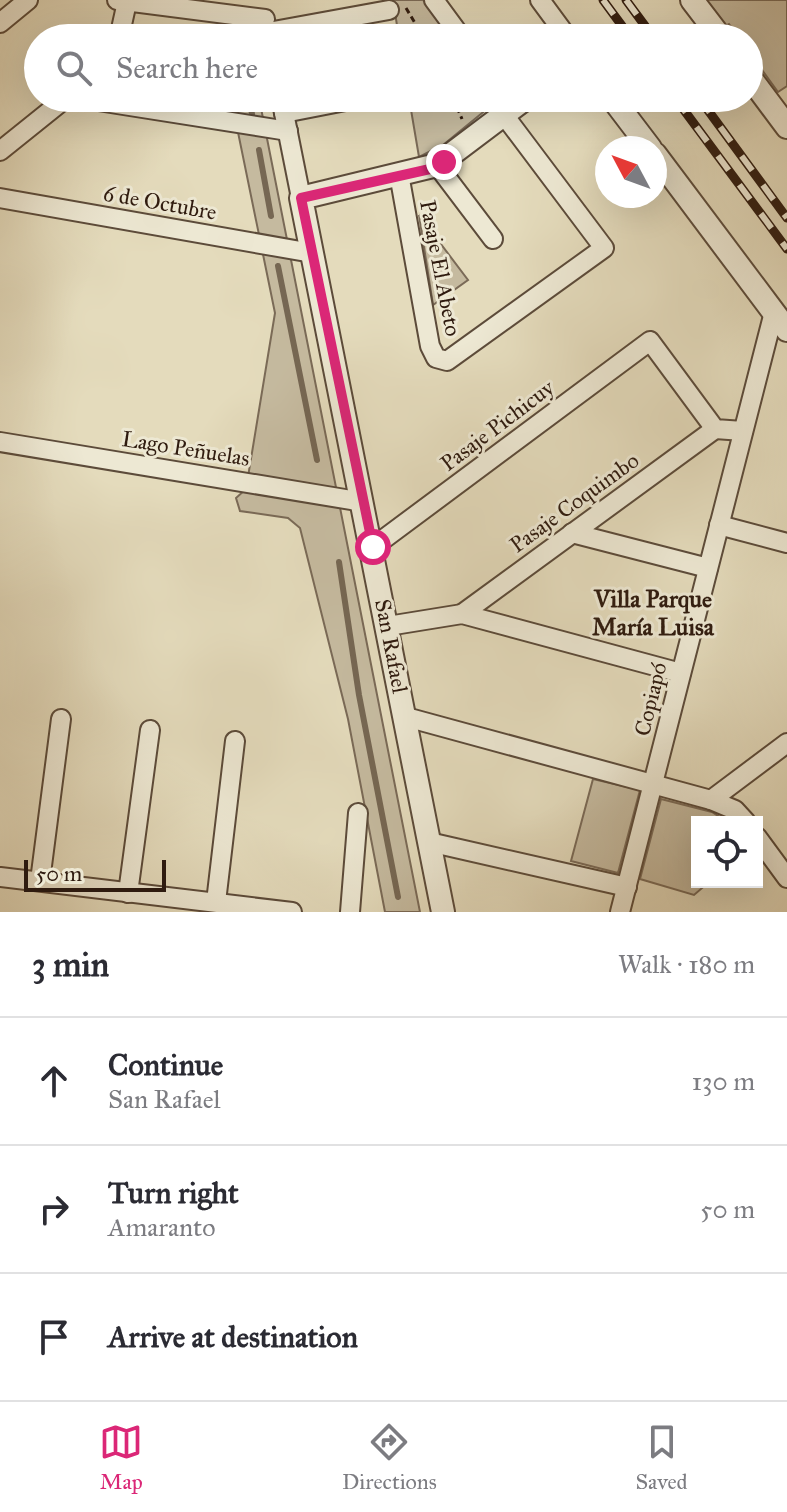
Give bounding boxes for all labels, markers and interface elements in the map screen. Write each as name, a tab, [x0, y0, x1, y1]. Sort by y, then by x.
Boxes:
search box	[24, 24, 763, 112]
icon: search	[52, 46, 96, 90]
text: Search here	[116, 50, 258, 86]
north arrow	[595, 136, 667, 208]
route end	[426, 144, 462, 180]
street label: 6 de Octubre	[101, 179, 219, 226]
street label: Pasaje El Abeto	[414, 198, 467, 339]
street label: Pasaje Pichicuy	[435, 374, 560, 477]
street label: Lago Peñuelas	[120, 425, 252, 472]
street label: Pasaje Coquimbo	[504, 447, 644, 558]
route start	[355, 529, 391, 565]
district label: Villa Parque María Luisa	[592, 584, 715, 642]
street label: San Rafael	[369, 597, 414, 695]
street label: Copiapó	[628, 660, 673, 739]
map controls	[691, 816, 763, 888]
button: locate	[691, 816, 763, 888]
scale bar	[24, 856, 166, 892]
text: 50 m	[36, 860, 82, 887]
text: 3 min	[32, 944, 109, 985]
text: Walk · 180 m	[618, 948, 755, 980]
text: Continue	[108, 1047, 223, 1083]
icon: ahead	[32, 1059, 76, 1103]
text: 130 m	[692, 1065, 755, 1097]
text: San Rafael	[108, 1083, 221, 1115]
text: Turn right	[108, 1175, 239, 1211]
icon: right	[32, 1187, 76, 1231]
text: 50 m	[700, 1193, 755, 1225]
text: Amaranto	[108, 1211, 216, 1243]
icon: arrive	[32, 1315, 76, 1359]
text: Arrive at destination	[108, 1319, 358, 1355]
tab: Map	[99, 1420, 143, 1495]
tab: Directions	[342, 1420, 437, 1495]
tab: Saved	[635, 1420, 688, 1495]

